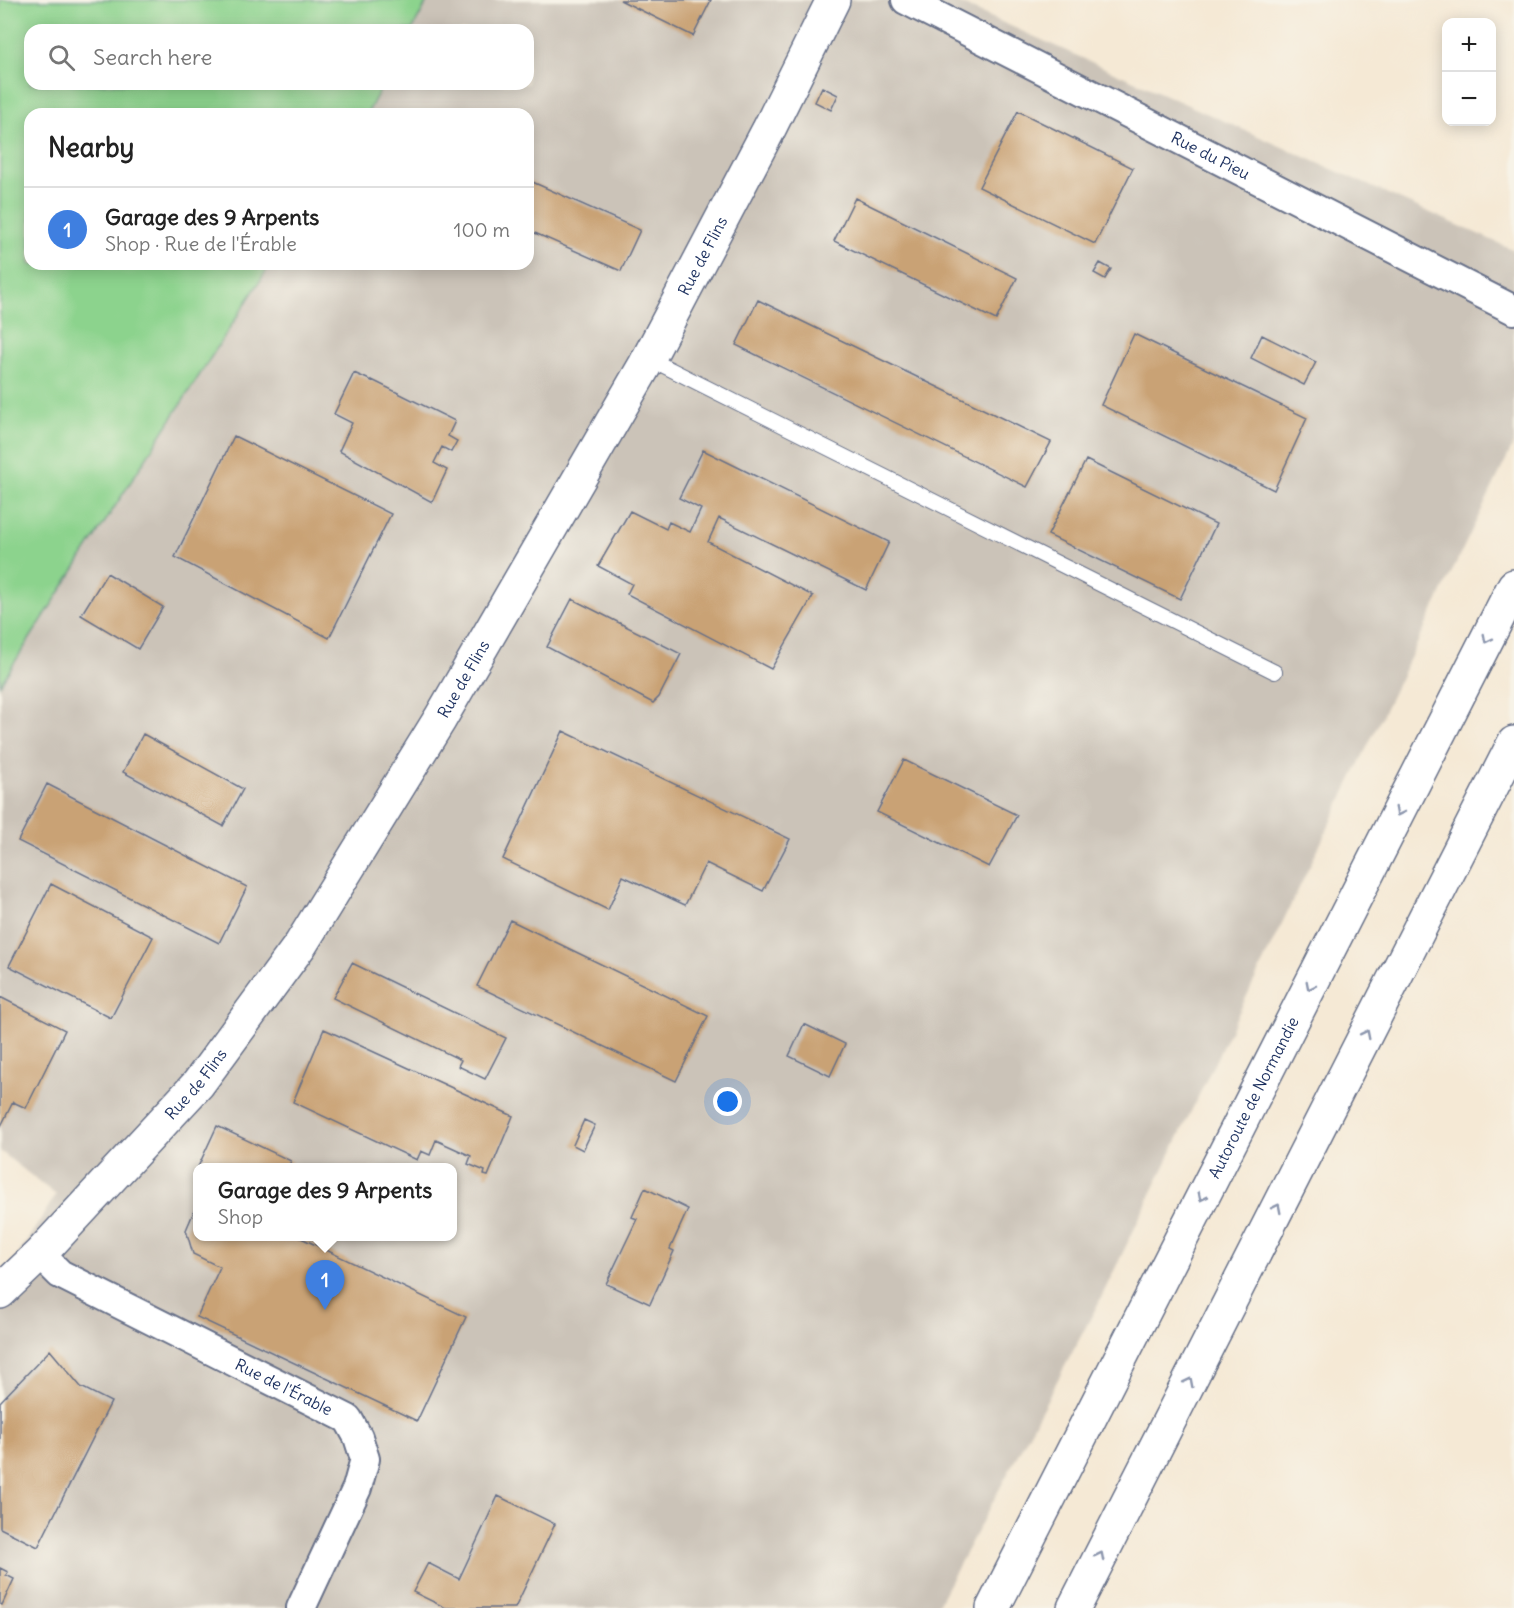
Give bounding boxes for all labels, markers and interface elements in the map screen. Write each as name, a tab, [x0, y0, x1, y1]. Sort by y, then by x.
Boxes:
map controls	[1442, 18, 1496, 126]
button: +	[1442, 18, 1496, 72]
search box	[24, 24, 534, 90]
icon: search	[45, 41, 78, 74]
text: Search here	[93, 43, 212, 71]
button: −	[1442, 72, 1496, 126]
street label: Rue du Pieu	[1168, 127, 1253, 184]
text: Nearby	[48, 131, 134, 164]
text: Garage des 9 Arpents	[105, 203, 319, 231]
street label: Rue de Flins	[673, 213, 731, 299]
text: 1	[64, 217, 71, 242]
text: 100 m	[453, 217, 510, 242]
text: Shop · Rue de l'Érable	[105, 231, 297, 256]
one-way arrow	[1483, 632, 1495, 643]
street label: Rue de Flins	[433, 636, 494, 721]
one-way arrow	[1395, 806, 1406, 817]
one-way arrow	[1306, 980, 1317, 990]
street label: Autoroute de Normandie	[1204, 1013, 1303, 1182]
one-way arrow	[1358, 1030, 1370, 1041]
street label: Rue de Flins	[160, 1044, 231, 1123]
your location	[713, 1087, 742, 1116]
popup	[193, 1163, 457, 1241]
text: Garage des 9 Arpents	[218, 1176, 432, 1204]
one-way arrow	[1198, 1191, 1210, 1202]
text: Shop	[218, 1204, 263, 1229]
one-way arrow	[1270, 1204, 1281, 1215]
pin: 1	[306, 1260, 344, 1310]
street label: Rue de l'Érable	[232, 1354, 336, 1420]
one-way arrow	[1182, 1378, 1193, 1388]
one-way arrow	[1093, 1551, 1105, 1562]

